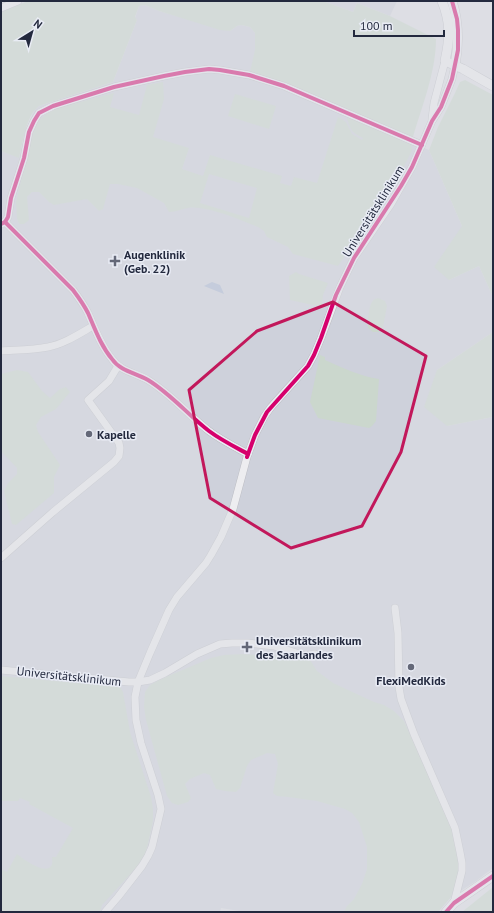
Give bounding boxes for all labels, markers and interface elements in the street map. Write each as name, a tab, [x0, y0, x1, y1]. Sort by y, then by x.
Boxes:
north arrow	[12, 12, 52, 52]
scale bar	[354, 12, 444, 38]
text: N	[31, 16, 45, 32]
text: 100 m	[360, 18, 393, 33]
street label: Universitätsklinikum	[339, 162, 407, 260]
place label: Augenklinik (Geb. 22)	[124, 247, 185, 276]
marker: Augenklinik (Geb. 22)	[109, 255, 121, 267]
place label: Kapelle	[97, 427, 136, 442]
marker: Kapelle	[84, 429, 94, 439]
place label: Universitätsklinikum des Saarlandes	[256, 633, 362, 662]
marker: Universitätsklinikum des Saarlandes	[241, 641, 253, 653]
marker: FlexiMedKids	[406, 662, 416, 672]
street label: Universitätsklinikum	[16, 663, 122, 689]
place label: FlexiMedKids	[376, 673, 446, 688]

